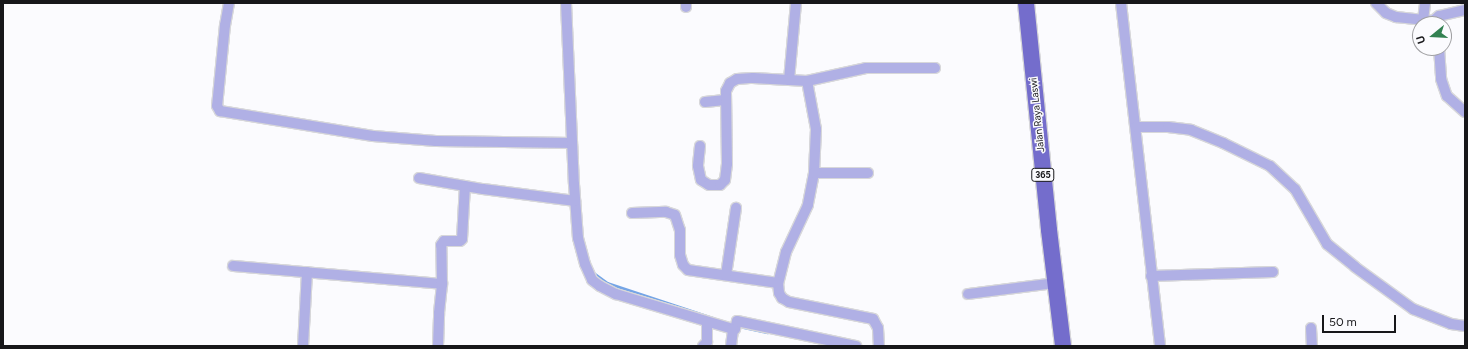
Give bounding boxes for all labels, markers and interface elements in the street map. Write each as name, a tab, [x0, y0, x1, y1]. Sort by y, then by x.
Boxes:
north arrow	[1412, 16, 1452, 56]
text: U	[1414, 34, 1428, 45]
street label: Jalan Raya Laswi	[1027, 77, 1047, 153]
road number: 365	[1031, 168, 1055, 182]
scale bar	[1324, 307, 1398, 333]
text: 50 m	[1329, 315, 1357, 329]

